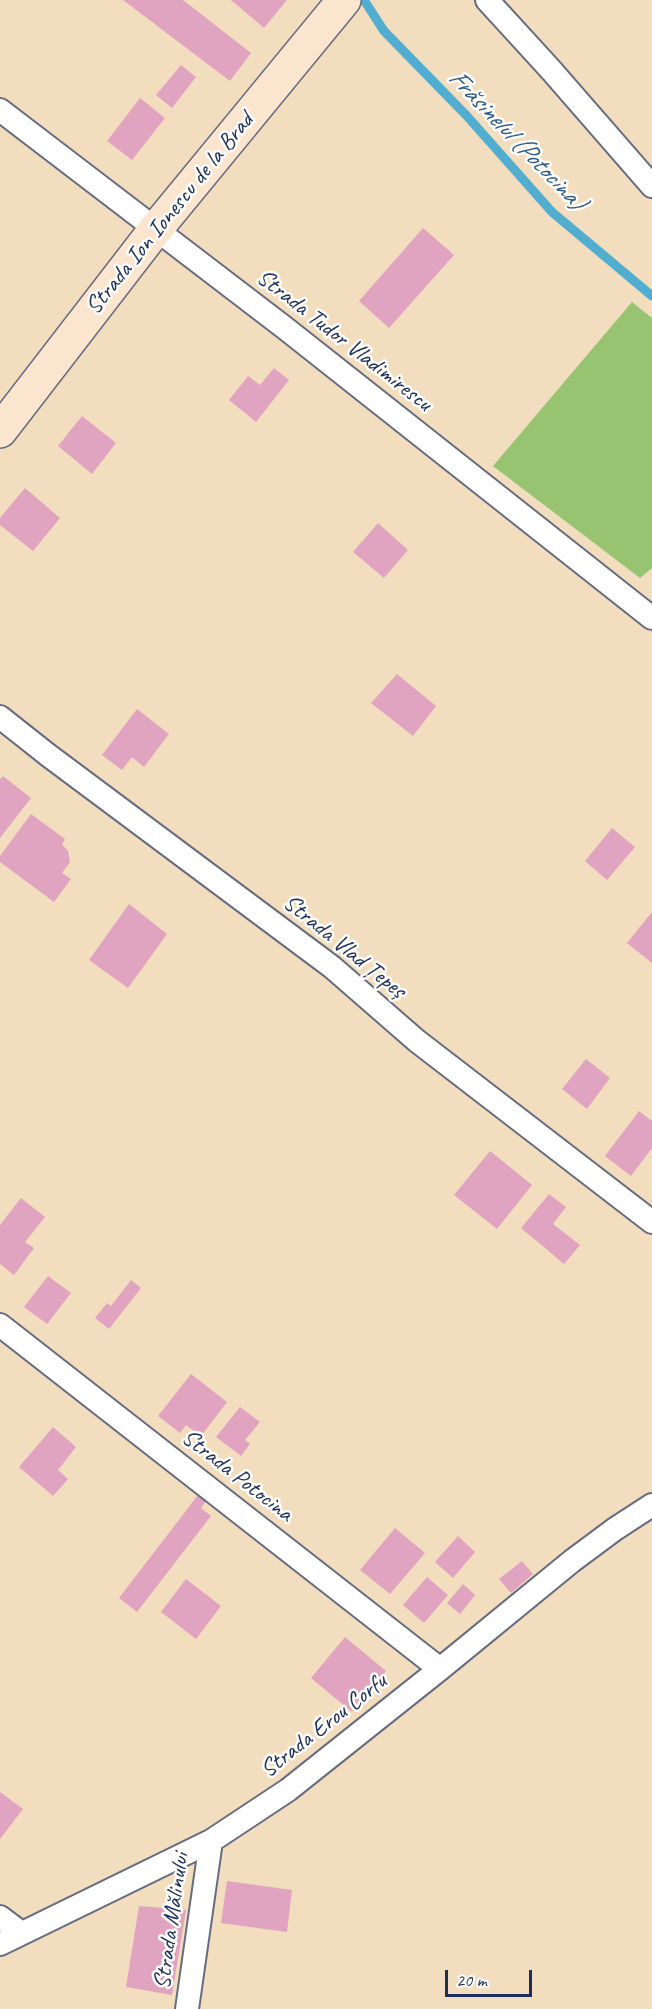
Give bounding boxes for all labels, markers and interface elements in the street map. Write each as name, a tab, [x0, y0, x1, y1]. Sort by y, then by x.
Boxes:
water label: Frăsinelul (Potocina)	[441, 63, 591, 217]
street label: Strada Ion Ionescu de la Brad	[80, 107, 260, 321]
street label: Strada Tudor Vladimirescu	[251, 264, 437, 418]
street label: Strada Vlad Țepeș	[277, 889, 411, 1005]
street label: Strada Potocina	[176, 1424, 298, 1528]
street label: Strada Erou Corfu	[255, 1668, 393, 1784]
street label: Strada Mălinului	[148, 1851, 196, 1991]
scale bar	[448, 1958, 535, 1996]
text: 20 m	[456, 1969, 487, 1991]

